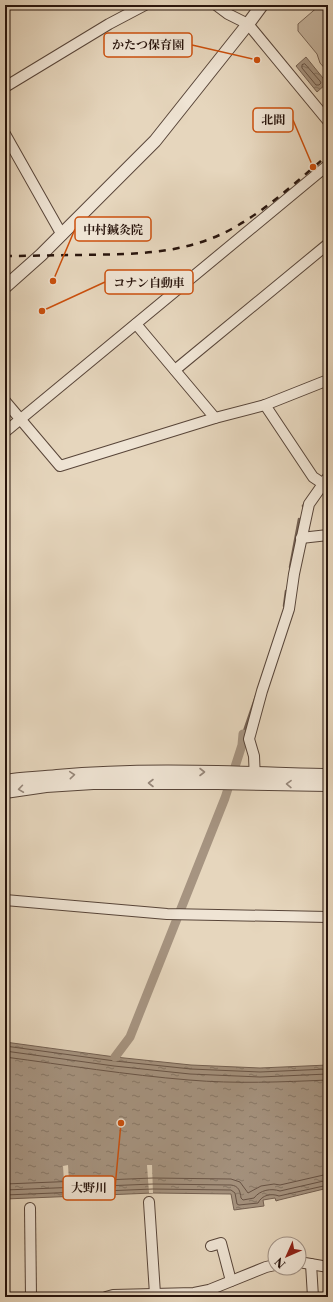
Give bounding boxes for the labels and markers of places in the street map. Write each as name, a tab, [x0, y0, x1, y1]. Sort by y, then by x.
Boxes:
callout: かたつ保育園	[104, 33, 192, 57]
callout: 北間	[253, 108, 293, 132]
callout: 中村鍼灸院	[75, 217, 151, 241]
callout: コナン自動車	[105, 270, 193, 294]
callout: 大野川	[63, 1176, 115, 1200]

